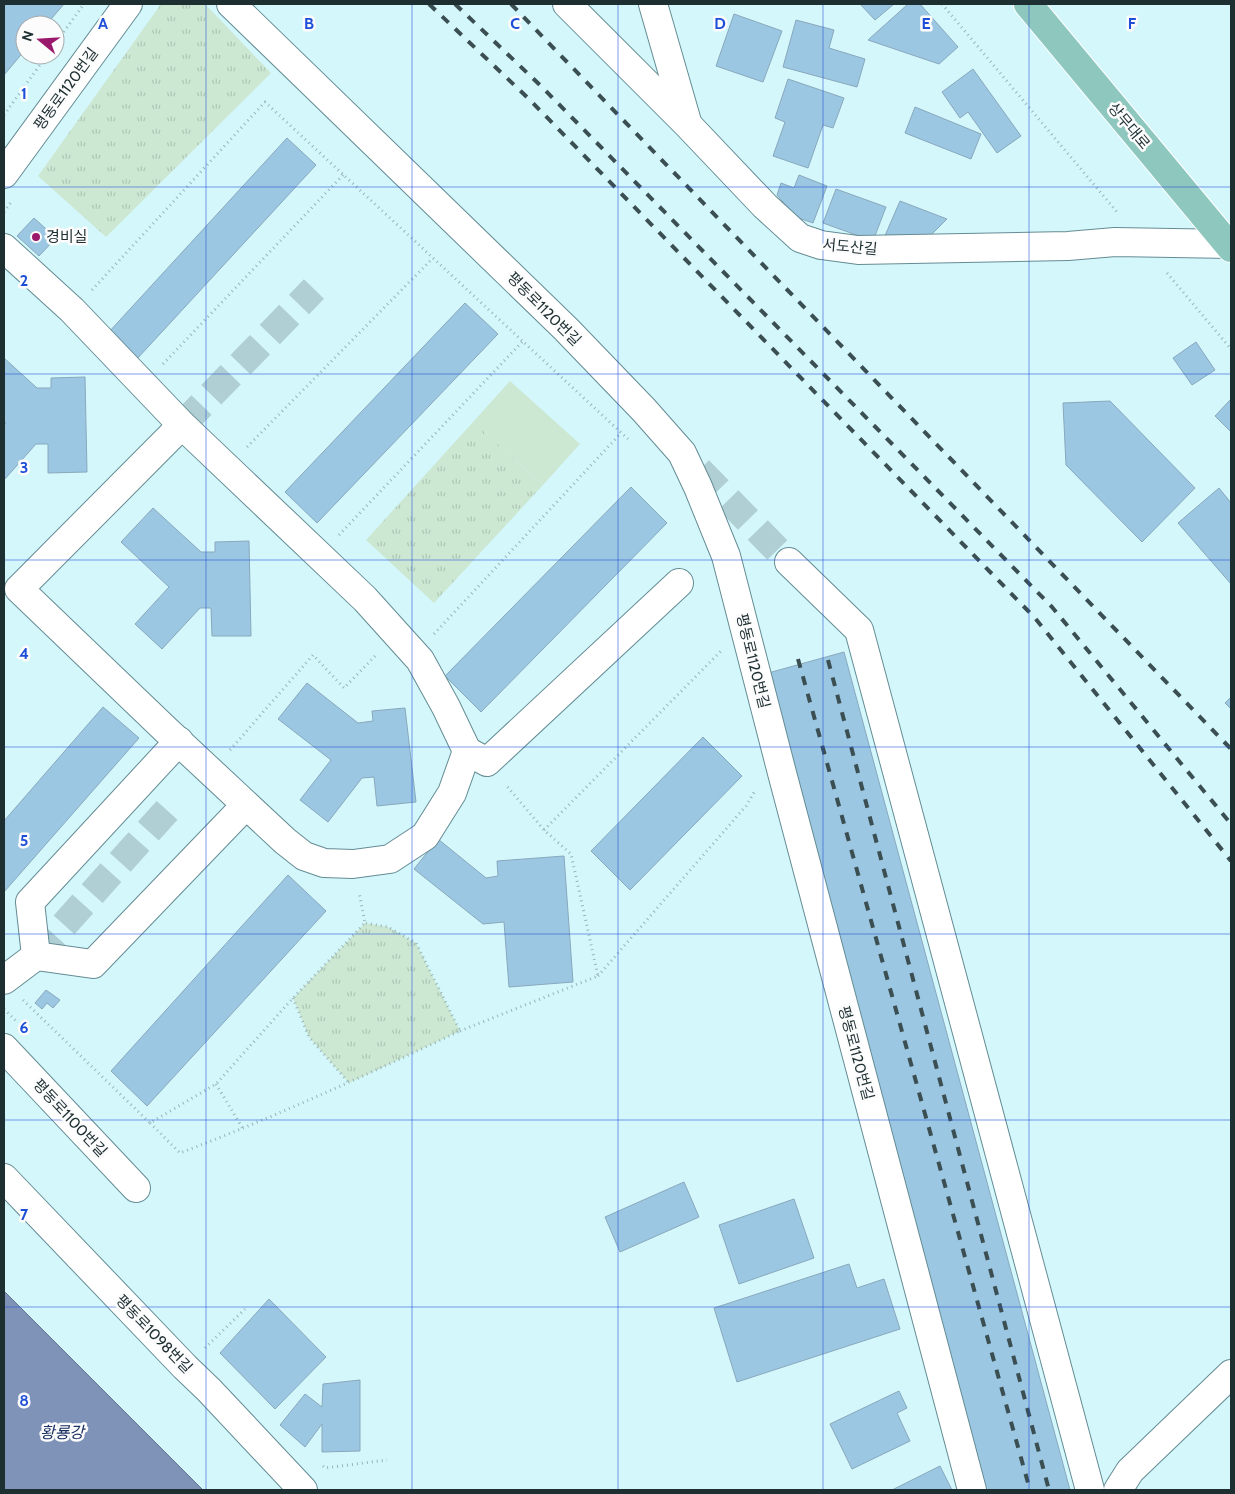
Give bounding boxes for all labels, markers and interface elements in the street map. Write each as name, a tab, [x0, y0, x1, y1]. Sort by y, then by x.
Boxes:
text: A	[98, 14, 108, 33]
text: B	[304, 14, 314, 33]
text: C	[510, 14, 520, 33]
text: D	[714, 14, 726, 33]
text: E	[921, 14, 931, 33]
text: F	[1128, 14, 1137, 33]
north arrow	[15, 15, 65, 65]
text: N	[18, 28, 38, 43]
street label: 평동로1120번길	[30, 44, 102, 134]
text: 1	[21, 84, 27, 103]
street label: 상무대로	[1104, 99, 1154, 153]
place label: 경비실	[46, 228, 87, 246]
marker: 경비실	[30, 231, 42, 243]
street label: 서도산길	[822, 236, 878, 258]
street label: 평동로1120번길	[503, 268, 585, 350]
text: 2	[20, 271, 28, 290]
text: 3	[20, 458, 28, 477]
street label: 평동로1120번길	[733, 612, 773, 710]
text: 4	[19, 644, 29, 663]
text: 5	[20, 831, 28, 850]
street label: 평동로1120번길	[835, 1004, 877, 1102]
text: 6	[20, 1018, 29, 1037]
street label: 평동로1100번길	[29, 1075, 111, 1161]
text: 7	[20, 1205, 29, 1224]
street label: 평동로1098번길	[112, 1291, 196, 1377]
text: 8	[19, 1391, 29, 1410]
water label: 황룡강	[40, 1423, 86, 1442]

